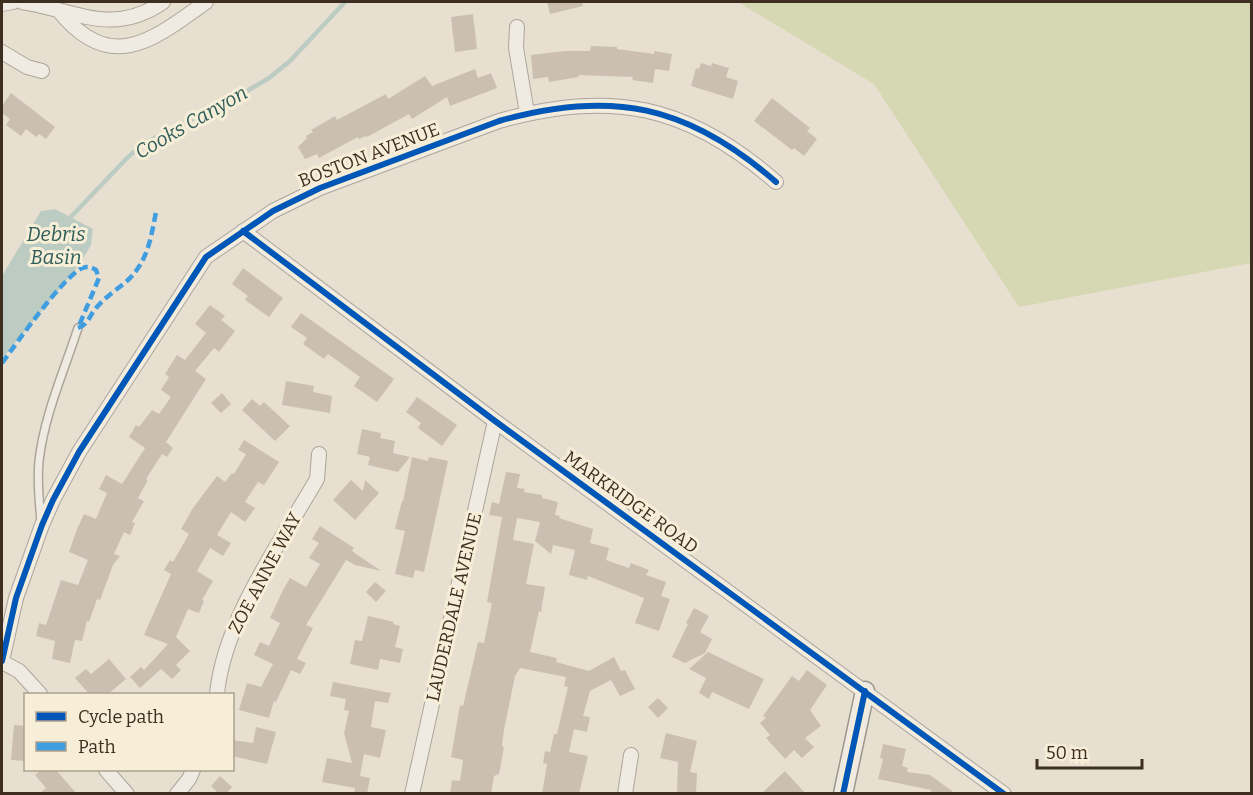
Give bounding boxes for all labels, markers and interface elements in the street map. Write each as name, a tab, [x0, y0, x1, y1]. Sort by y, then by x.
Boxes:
water label: Cooks Canyon	[131, 80, 251, 164]
street label: BOSTON AVENUE	[296, 118, 442, 192]
water label: Debris Basin	[27, 222, 85, 269]
street label: MARKRIDGE ROAD	[560, 446, 702, 558]
street label: ZOE ANNE WAY	[224, 508, 306, 637]
street label: LAUDERDALE AVENUE	[422, 510, 486, 704]
legend	[24, 693, 234, 771]
text: Cycle path	[78, 706, 164, 728]
scale bar	[1037, 732, 1142, 770]
text: Path	[78, 736, 116, 758]
text: 50 m	[1046, 742, 1088, 764]

